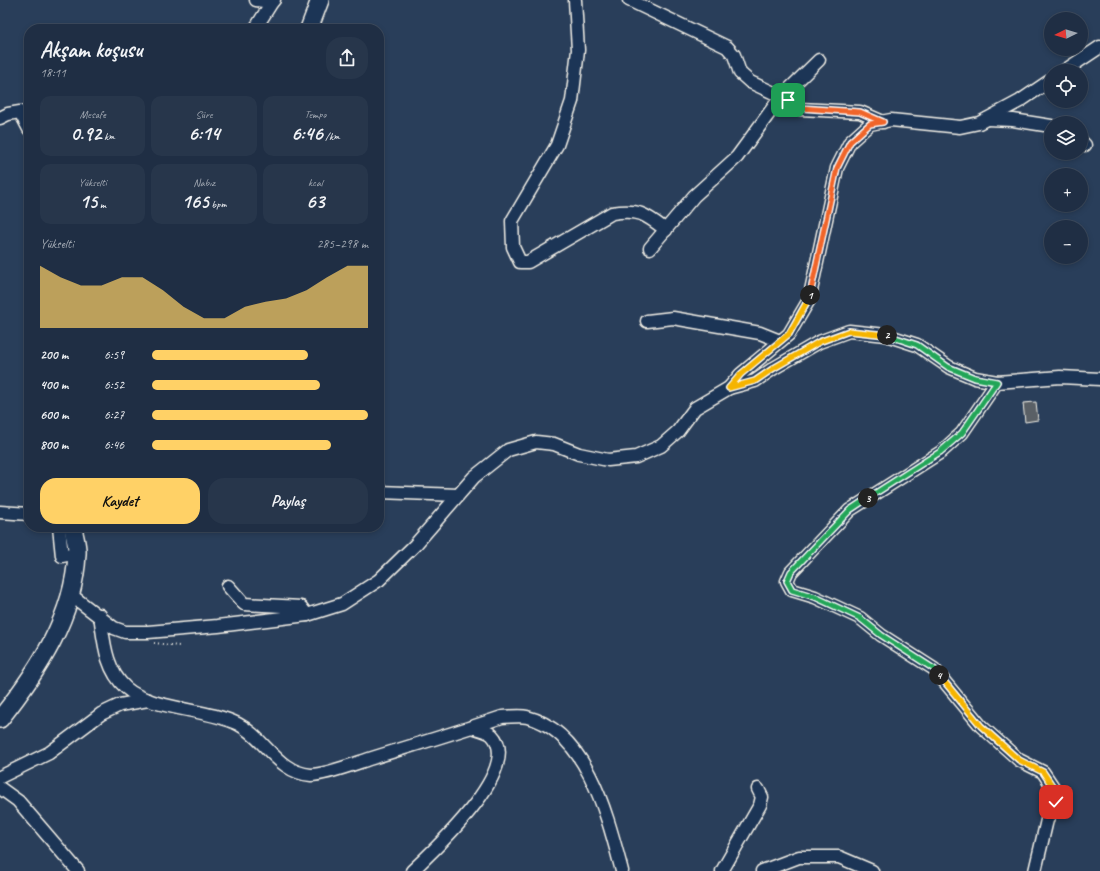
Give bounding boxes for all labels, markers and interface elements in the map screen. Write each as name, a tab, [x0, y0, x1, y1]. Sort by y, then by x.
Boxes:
north arrow	[1044, 12, 1088, 56]
map controls	[1044, 12, 1088, 264]
text: Akşam koşusu	[40, 36, 142, 64]
button: share	[326, 37, 368, 79]
button: locate	[1044, 64, 1088, 108]
text: 18:11	[40, 65, 66, 81]
pin	[771, 83, 805, 117]
icon: arrive	[777, 89, 799, 111]
text: Mesafe	[79, 107, 106, 121]
text: Süre	[196, 107, 212, 121]
text: Tempo	[304, 107, 326, 121]
button: layers	[1044, 116, 1088, 160]
text: 0.92	[71, 121, 101, 146]
text: 6:14	[188, 121, 220, 146]
text: 6:46	[291, 121, 323, 146]
text: km	[101, 129, 115, 143]
text: /km	[323, 129, 340, 143]
button: +	[1044, 168, 1088, 212]
text: Yükselti	[78, 175, 107, 189]
text: Nabız	[193, 175, 215, 189]
text: kcal	[308, 175, 323, 189]
text: 15	[79, 189, 97, 214]
text: 165	[182, 189, 209, 214]
text: 63	[306, 189, 325, 214]
text: m	[97, 197, 106, 211]
text: bpm	[209, 197, 226, 211]
button: −	[1044, 220, 1088, 264]
text: Yükselti	[40, 236, 74, 252]
text: 285–298 m	[317, 236, 368, 252]
pin: 1	[800, 285, 820, 305]
text: 1	[808, 288, 812, 302]
pin: 2	[877, 325, 897, 345]
text: 2	[885, 328, 889, 342]
text: 200 m	[40, 347, 68, 363]
text: 6:59	[104, 347, 124, 363]
text: 400 m	[40, 377, 68, 393]
text: 6:52	[104, 377, 124, 393]
text: 600 m	[40, 407, 68, 423]
text: 6:27	[104, 407, 124, 423]
text: 800 m	[40, 437, 68, 453]
text: 6:46	[104, 437, 124, 453]
button: Kaydet	[40, 478, 200, 524]
button: Paylaş	[208, 478, 368, 524]
pin: 3	[858, 488, 878, 508]
text: 3	[866, 491, 870, 505]
pin: 4	[929, 665, 949, 685]
text: 4	[937, 668, 941, 682]
pin	[1039, 785, 1073, 819]
icon: check	[1045, 791, 1067, 813]

